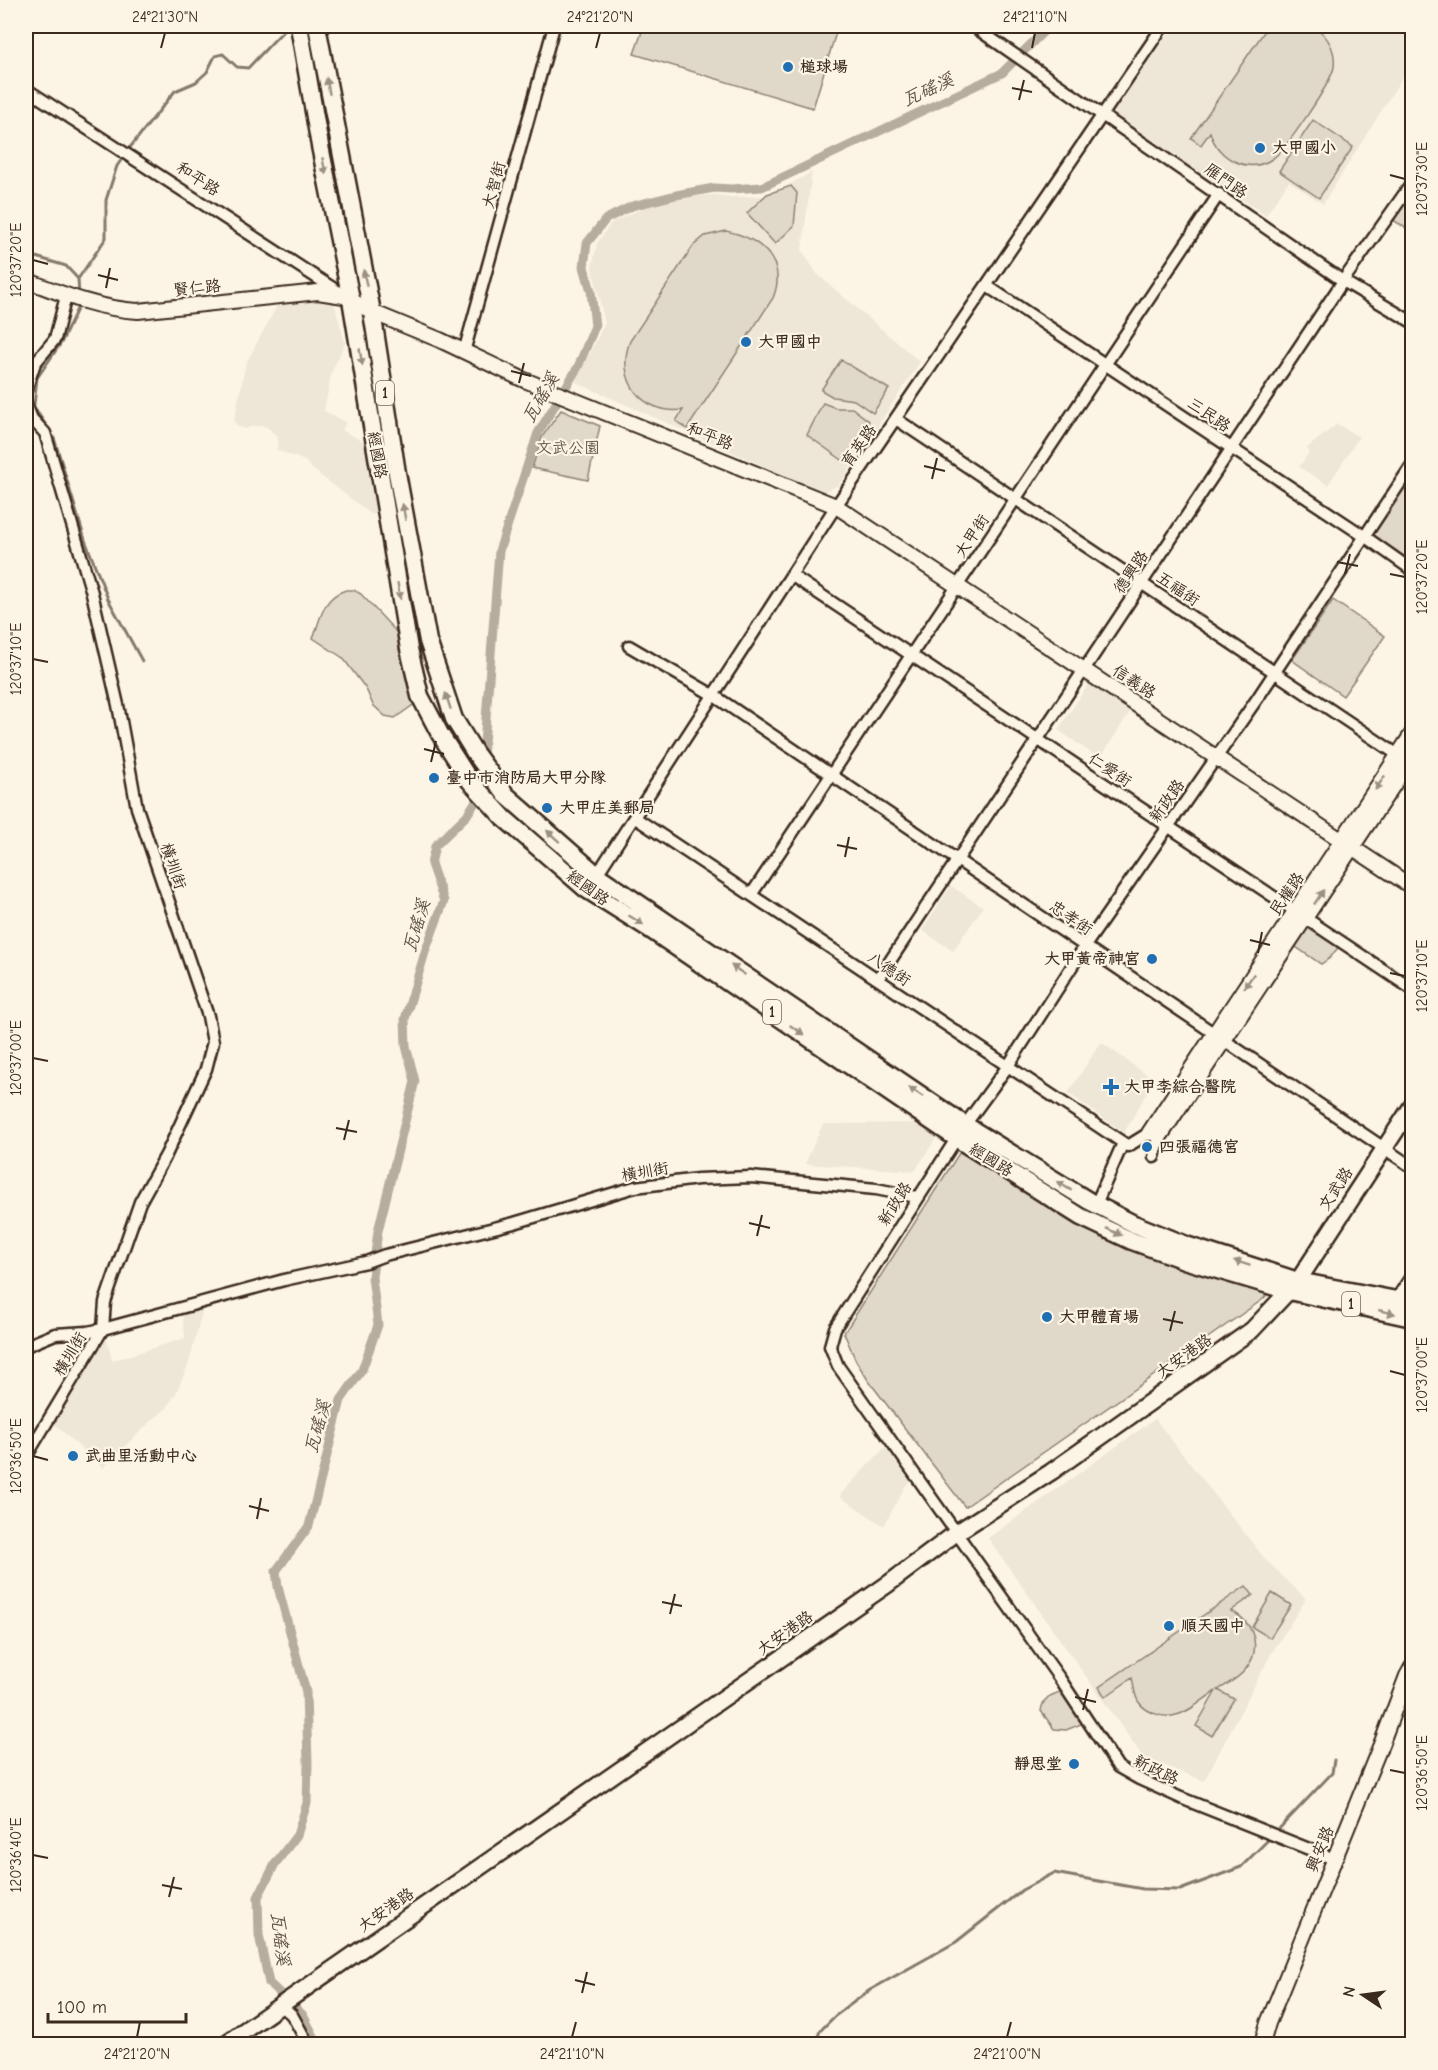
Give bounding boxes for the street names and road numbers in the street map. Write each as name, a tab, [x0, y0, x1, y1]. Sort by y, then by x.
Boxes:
street label: 和平路	[173, 158, 223, 200]
street label: 大智街	[479, 159, 509, 211]
street label: 雁門路	[1201, 160, 1251, 202]
street label: 賢仁路	[172, 277, 222, 299]
road number: 1	[376, 381, 394, 405]
street label: 三民路	[1184, 394, 1234, 436]
street label: 和平路	[684, 419, 736, 453]
street label: 育英路	[838, 421, 880, 471]
street label: 經國路	[364, 430, 390, 480]
street label: 大甲街	[951, 511, 993, 561]
street label: 德興路	[1110, 547, 1152, 597]
street label: 五福街	[1153, 568, 1203, 610]
street label: 信義路	[1109, 661, 1159, 703]
street label: 仁愛街	[1085, 749, 1135, 791]
street label: 新政路	[1146, 776, 1188, 826]
street label: 橫圳街	[157, 840, 189, 892]
street label: 經國路	[563, 867, 613, 909]
street label: 民權路	[1266, 869, 1308, 919]
street label: 忠孝街	[1046, 897, 1096, 939]
street label: 八德街	[864, 948, 914, 990]
road number: 1	[763, 1000, 781, 1024]
street label: 經國路	[966, 1140, 1016, 1180]
street label: 橫圳街	[620, 1159, 670, 1185]
street label: 文武路	[1315, 1164, 1357, 1214]
street label: 新政路	[875, 1179, 915, 1229]
road number: 1	[1342, 1292, 1360, 1316]
street label: 橫圳街	[50, 1329, 90, 1379]
street label: 大安港路	[1153, 1330, 1215, 1382]
street label: 大安港路	[754, 1607, 816, 1659]
street label: 新政路	[1130, 1751, 1182, 1789]
street label: 興安路	[1303, 1823, 1337, 1875]
street label: 大安港路	[355, 1884, 417, 1936]

